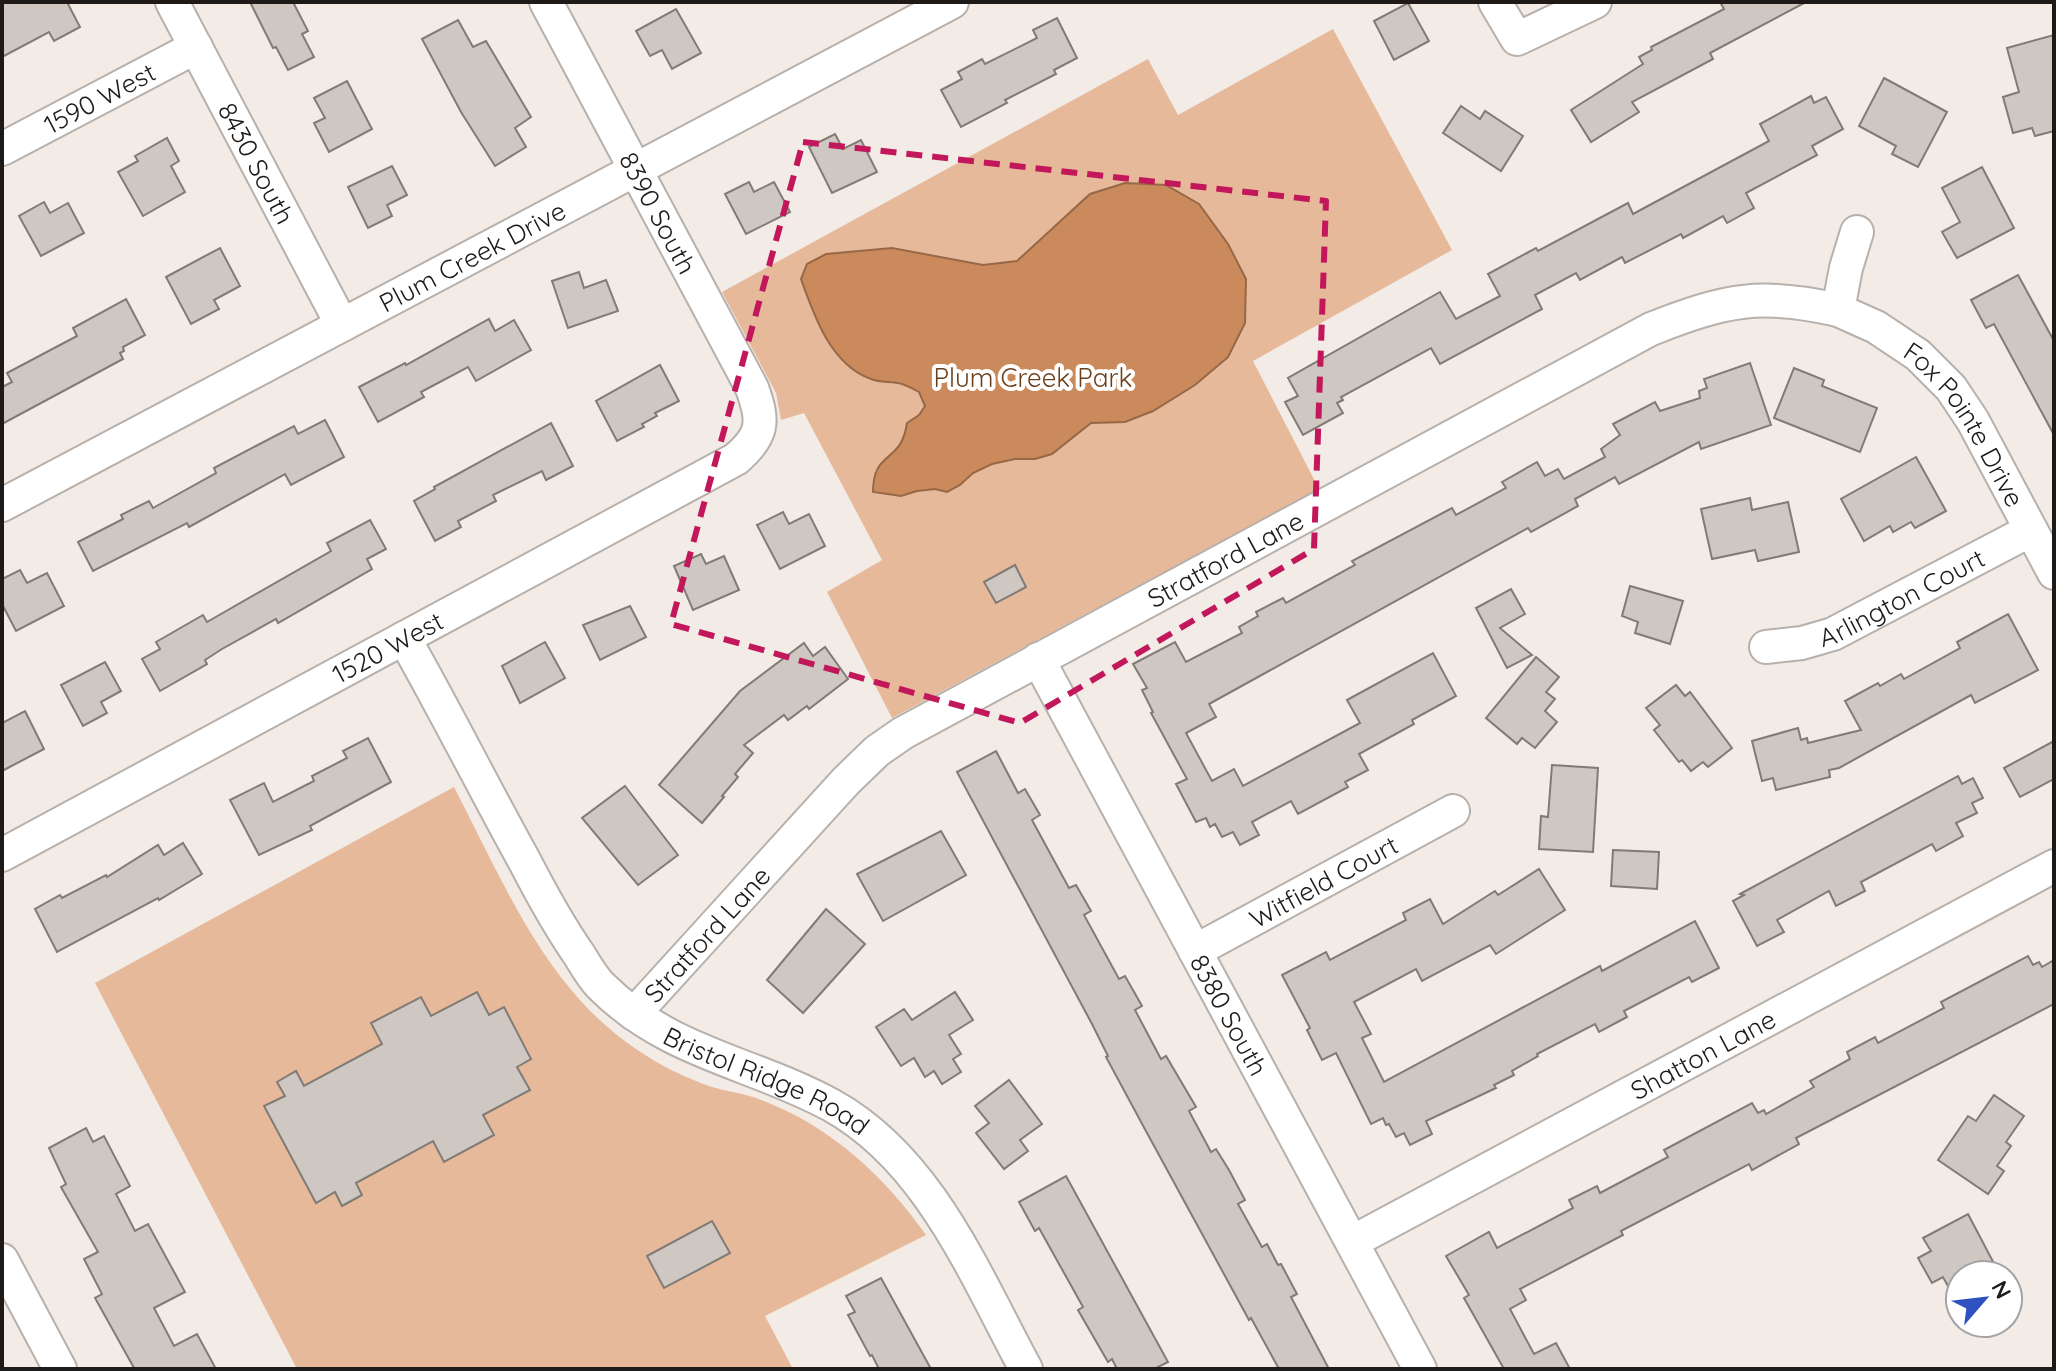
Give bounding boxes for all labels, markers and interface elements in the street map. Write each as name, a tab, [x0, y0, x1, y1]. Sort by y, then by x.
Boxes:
street label: 1590 West	[38, 55, 161, 141]
street label: 8430 South	[211, 97, 302, 229]
street label: 8390 South	[612, 146, 704, 280]
street label: Plum Creek Drive	[373, 193, 571, 319]
street label: Fox Pointe Drive	[1898, 334, 2032, 512]
park label: Plum Creek Park	[934, 361, 1132, 394]
street label: Stratford Lane	[1141, 503, 1309, 615]
street label: Arlington Court	[1815, 541, 1990, 654]
street label: 1520 West	[326, 604, 449, 690]
street label: Witfield Court	[1243, 828, 1403, 935]
street label: Stratford Lane	[636, 859, 777, 1009]
street label: 8380 South	[1183, 948, 1275, 1081]
street label: Shatton Lane	[1625, 1002, 1781, 1106]
street label: Bristol Ridge Road	[658, 1019, 876, 1142]
north arrow	[1944, 1259, 2024, 1339]
text: N	[1986, 1276, 2018, 1303]

